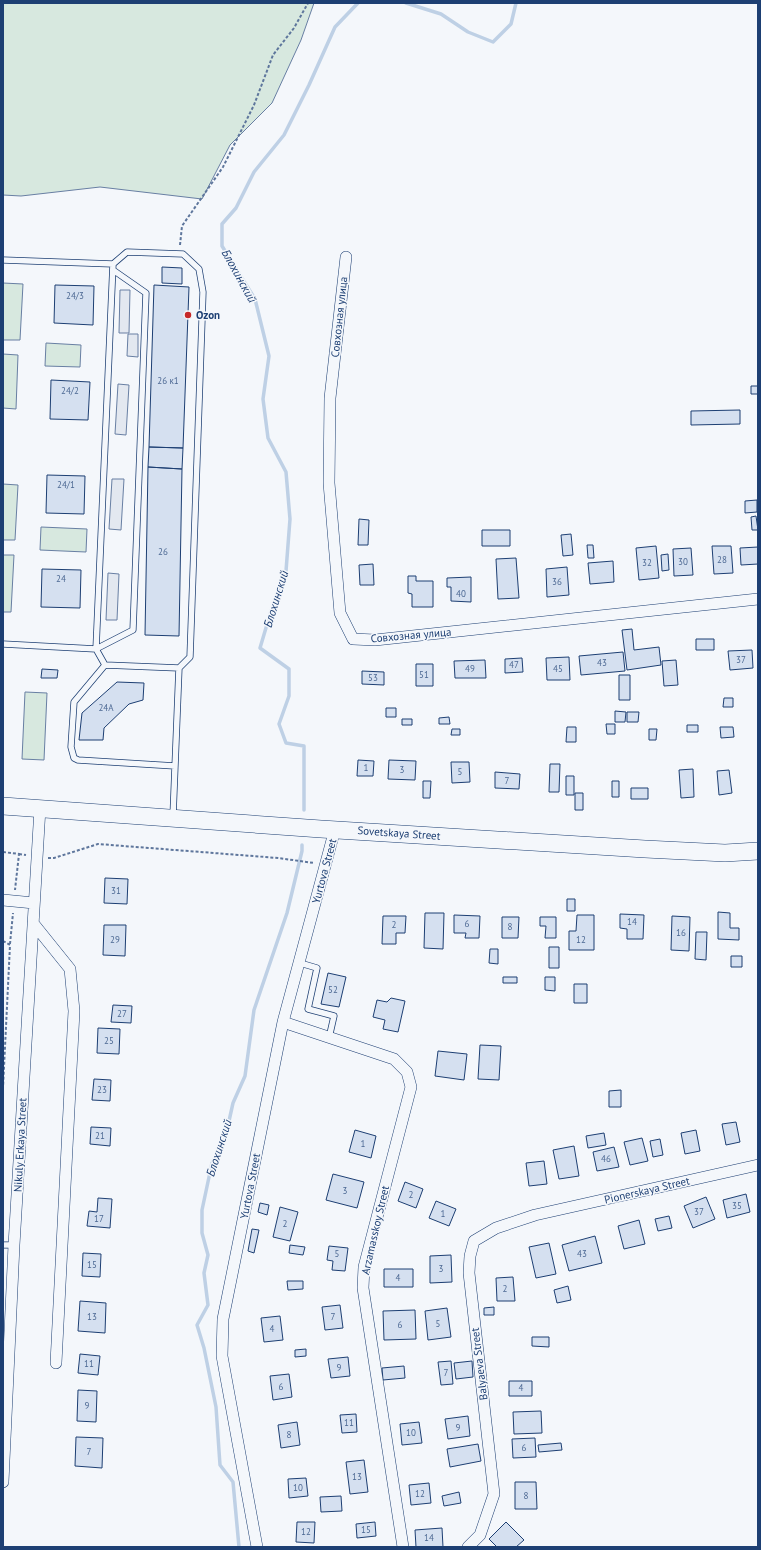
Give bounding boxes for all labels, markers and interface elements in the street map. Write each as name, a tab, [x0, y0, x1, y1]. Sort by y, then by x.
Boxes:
water label: Блохинский	[219, 246, 260, 305]
street label: Совхозная улица	[328, 276, 350, 358]
house number: 24/3	[66, 290, 84, 301]
place label: Ozon	[196, 308, 220, 322]
marker: Ozon	[183, 310, 193, 320]
house number: 26 к1	[157, 375, 179, 386]
house number: 24/2	[61, 385, 79, 396]
house number: 24/1	[57, 479, 75, 490]
house number: 26	[158, 546, 168, 557]
house number: 28	[717, 554, 727, 565]
house number: 30	[678, 556, 688, 567]
house number: 32	[642, 557, 652, 568]
water label: Блохинский	[260, 569, 291, 629]
house number: 24	[56, 573, 66, 584]
house number: 36	[552, 576, 562, 587]
house number: 40	[456, 588, 466, 599]
street label: Совхозная улица	[370, 624, 452, 646]
house number: 37	[736, 654, 746, 665]
house number: 43	[597, 657, 607, 668]
house number: 47	[509, 659, 519, 670]
house number: 49	[465, 663, 475, 674]
house number: 45	[553, 663, 563, 674]
house number: 51	[419, 669, 429, 680]
house number: 53	[368, 672, 378, 683]
house number: 24А	[98, 702, 114, 713]
house number: 1	[364, 762, 369, 773]
house number: 3	[400, 764, 405, 775]
house number: 5	[458, 766, 463, 777]
house number: 7	[505, 775, 510, 786]
street label: Sovetskaya Street	[357, 823, 441, 843]
street label: Yurtova Street	[309, 837, 339, 905]
house number: 31	[111, 885, 121, 896]
house number: 14	[627, 916, 637, 927]
house number: 6	[465, 918, 470, 929]
house number: 2	[392, 919, 397, 930]
house number: 8	[508, 921, 513, 932]
house number: 16	[676, 927, 686, 938]
house number: 29	[110, 934, 120, 945]
house number: 12	[576, 934, 586, 945]
house number: 52	[328, 984, 338, 995]
house number: 27	[117, 1008, 127, 1019]
house number: 25	[104, 1035, 114, 1046]
house number: 23	[97, 1084, 107, 1095]
street label: Nikuly Erkaya Street	[11, 1097, 29, 1193]
water label: Блохинский	[202, 1118, 235, 1178]
house number: 21	[95, 1130, 105, 1141]
house number: 1	[361, 1138, 366, 1149]
street label: Yurtova Street	[237, 1152, 263, 1220]
house number: 46	[601, 1153, 611, 1164]
street label: Pionerskaya Street	[603, 1173, 691, 1207]
street label: Arzamasskoy Street	[358, 1184, 392, 1276]
house number: 3	[343, 1185, 348, 1196]
house number: 2	[409, 1189, 414, 1200]
house number: 35	[732, 1200, 742, 1211]
house number: 37	[694, 1206, 704, 1217]
house number: 1	[441, 1208, 446, 1219]
house number: 17	[94, 1213, 104, 1224]
house number: 2	[283, 1218, 288, 1229]
house number: 5	[335, 1248, 340, 1259]
house number: 43	[577, 1248, 587, 1259]
house number: 15	[87, 1259, 97, 1270]
house number: 3	[439, 1263, 444, 1274]
house number: 4	[396, 1272, 401, 1283]
house number: 2	[503, 1283, 508, 1294]
house number: 13	[87, 1311, 97, 1322]
house number: 7	[331, 1311, 336, 1322]
house number: 5	[436, 1318, 441, 1329]
house number: 6	[398, 1319, 403, 1330]
house number: 4	[270, 1323, 275, 1334]
street label: Balyaeva Street	[468, 1327, 490, 1401]
house number: 11	[84, 1358, 94, 1369]
house number: 9	[337, 1362, 342, 1373]
house number: 7	[444, 1367, 449, 1378]
house number: 6	[279, 1381, 284, 1392]
house number: 4	[519, 1382, 524, 1393]
house number: 9	[85, 1400, 90, 1411]
house number: 11	[344, 1417, 354, 1428]
house number: 9	[456, 1422, 461, 1433]
house number: 10	[406, 1427, 416, 1438]
house number: 8	[287, 1429, 292, 1440]
house number: 6	[522, 1442, 527, 1453]
house number: 7	[87, 1446, 92, 1457]
house number: 13	[352, 1471, 362, 1482]
house number: 10	[293, 1482, 303, 1493]
house number: 12	[415, 1488, 425, 1499]
house number: 8	[524, 1490, 529, 1501]
house number: 15	[361, 1524, 371, 1535]
house number: 12	[301, 1526, 311, 1537]
house number: 14	[424, 1532, 434, 1543]

